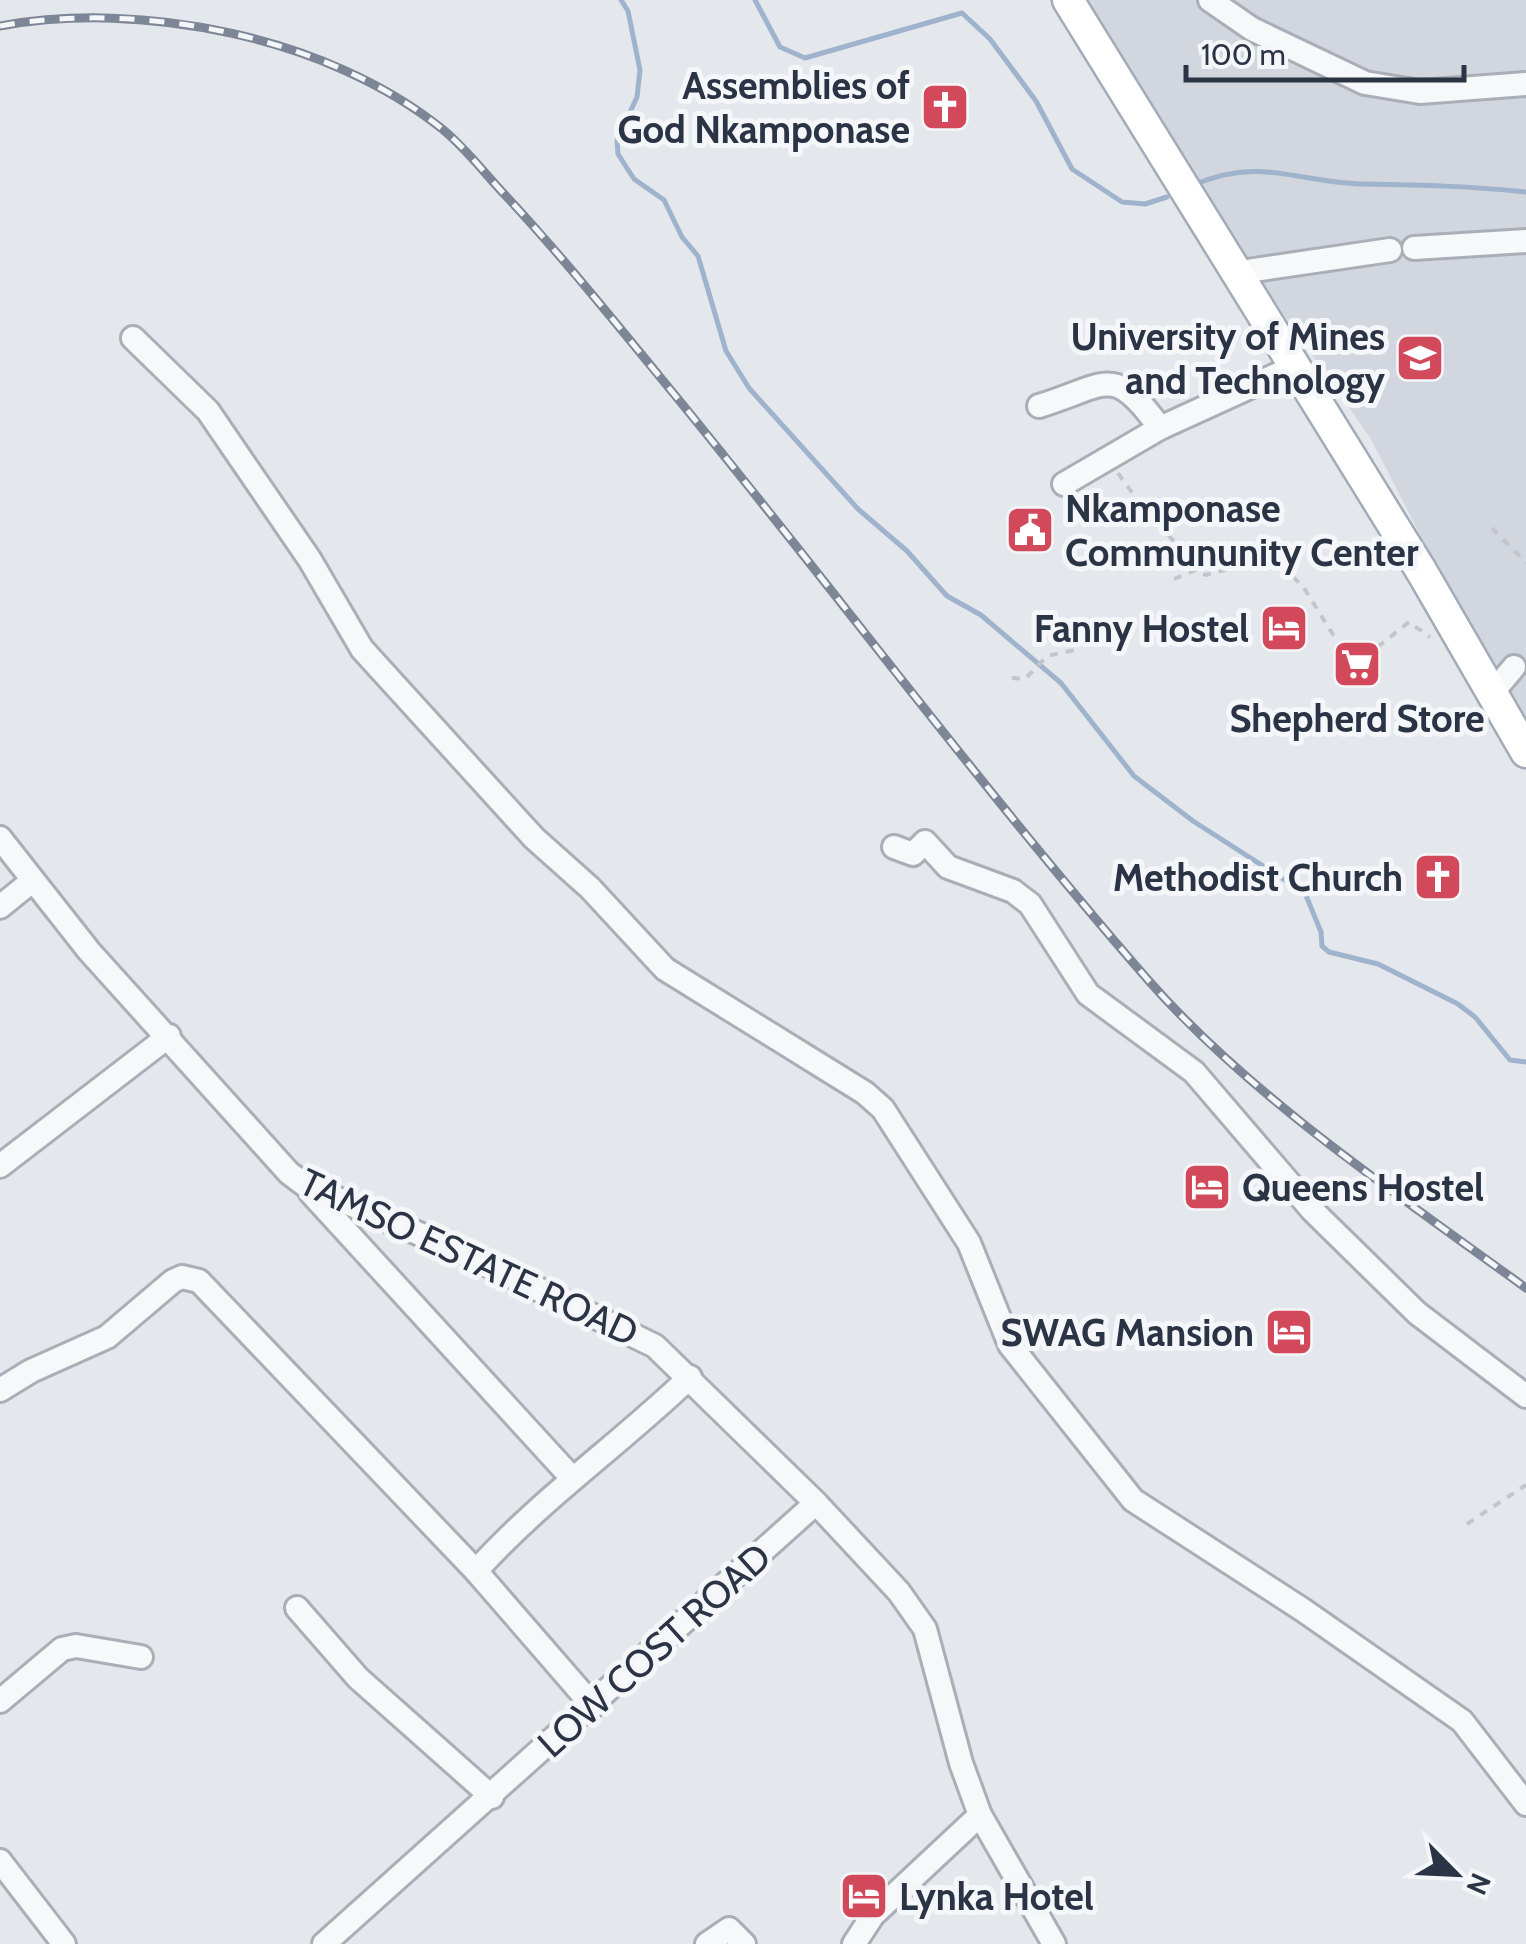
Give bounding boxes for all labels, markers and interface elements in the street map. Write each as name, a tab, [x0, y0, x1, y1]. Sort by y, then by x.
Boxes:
scale bar	[1186, 20, 1464, 82]
text: 100 m	[1201, 36, 1286, 73]
place label: Assemblies of God Nkamponase	[617, 62, 910, 153]
church icon: Assemblies of God Nkamponase	[919, 81, 971, 133]
place label: University of Mines and Technology	[1070, 313, 1386, 404]
school or university icon: University of Mines and Technology	[1394, 332, 1446, 384]
place label: Nkamponase Commununity Center	[1065, 485, 1419, 576]
public building icon: Nkamponase Commununity Center	[1004, 504, 1056, 556]
hotel icon: Fanny Hostel	[1258, 602, 1310, 654]
place label: Fanny Hostel	[1034, 605, 1249, 652]
supermarket icon: Shepherd Store	[1331, 638, 1383, 690]
place label: Shepherd Store	[1229, 695, 1485, 742]
church icon: Methodist Church	[1412, 851, 1464, 903]
place label: Methodist Church	[1113, 854, 1403, 901]
street label: TAMSO ESTATE ROAD	[292, 1158, 646, 1356]
hotel icon: Queens Hostel	[1181, 1161, 1233, 1213]
place label: Queens Hostel	[1242, 1164, 1484, 1211]
hotel icon: SWAG Mansion	[1263, 1306, 1315, 1358]
place label: SWAG Mansion	[1000, 1309, 1254, 1356]
street label: LOW COST ROAD	[528, 1533, 780, 1767]
north arrow	[1406, 1824, 1506, 1924]
text: N	[1459, 1868, 1498, 1900]
hotel icon: Lynka Hotel	[838, 1870, 890, 1922]
place label: Lynka Hotel	[899, 1873, 1094, 1920]

